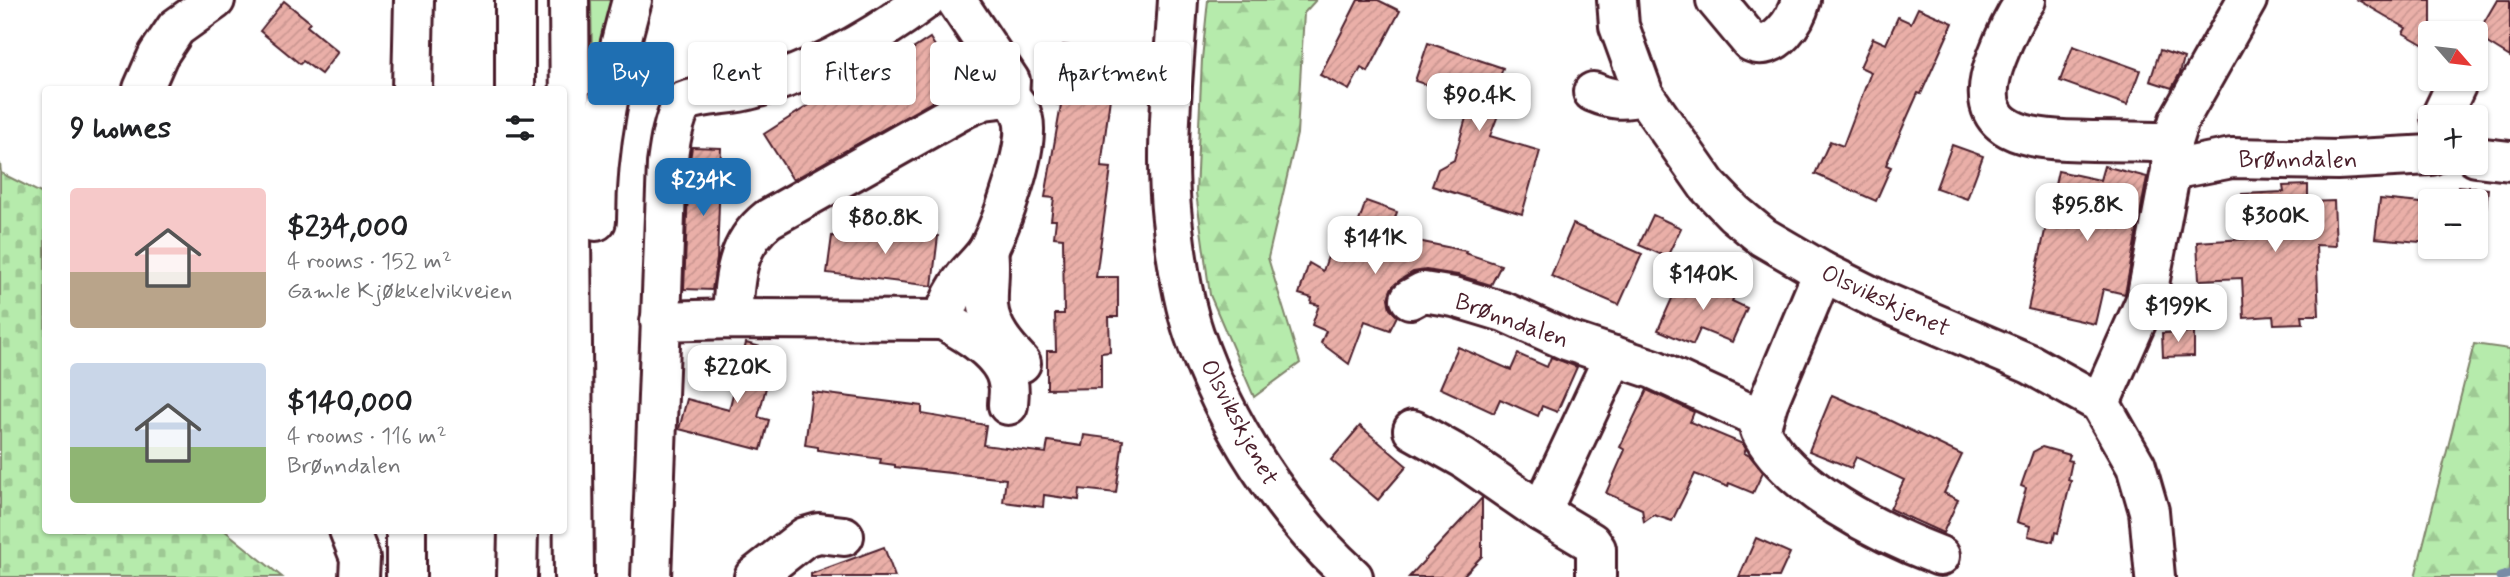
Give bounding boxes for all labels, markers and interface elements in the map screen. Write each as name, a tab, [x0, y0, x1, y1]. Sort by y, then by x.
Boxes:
north arrow	[2418, 21, 2488, 91]
map controls	[2418, 21, 2488, 259]
chip: Buy	[588, 42, 674, 105]
chip: Rent	[688, 42, 787, 105]
chip: Filters	[801, 42, 916, 105]
chip: New	[930, 42, 1020, 105]
chip: Apartment	[1034, 42, 1191, 105]
pin: $90.4K	[1422, 74, 1536, 133]
text: $90.4K	[1443, 81, 1515, 111]
button: +	[2418, 105, 2488, 175]
text: 9 homes	[70, 109, 171, 148]
icon: filters	[501, 109, 539, 147]
street label: Brønndalen	[2239, 145, 2357, 176]
pin: $234K	[654, 158, 752, 218]
text: $234K	[671, 166, 735, 196]
pin: $95.8K	[2030, 184, 2144, 243]
button: −	[2418, 189, 2488, 259]
text: $95.8K	[2051, 191, 2123, 221]
pin: $300K	[2226, 194, 2324, 254]
pin: $80.8K	[828, 196, 942, 256]
text: $300K	[2241, 202, 2309, 232]
text: $80.8K	[848, 204, 922, 234]
text: $234,000	[287, 208, 408, 247]
icon: home	[126, 216, 210, 300]
pin: $141K	[1326, 216, 1424, 276]
text: $141K	[1344, 224, 1406, 254]
text: 4 rooms · 152 m²	[287, 247, 452, 277]
pin: $140K	[1654, 252, 1752, 312]
street label: Olsvikskjenet	[1816, 258, 1955, 345]
text: $140K	[1669, 260, 1737, 290]
text: Gamle Kjøkkelvikveien	[287, 277, 512, 307]
pin: $199K	[2129, 284, 2227, 344]
street label: Brønndalen	[1450, 287, 1573, 356]
text: $199K	[2145, 292, 2211, 322]
pin: $220K	[688, 346, 786, 405]
text: $220K	[704, 353, 771, 383]
street label: Olsvikskjenet	[1192, 354, 1285, 491]
text: $140,000	[287, 383, 413, 422]
icon: home	[126, 391, 210, 475]
text: 4 rooms · 116 m²	[287, 422, 447, 452]
text: Brønndalen	[287, 452, 401, 482]

